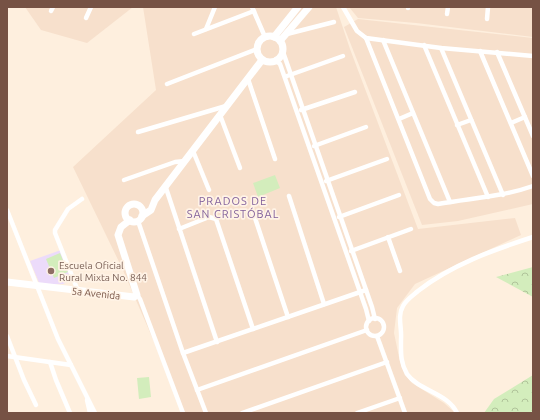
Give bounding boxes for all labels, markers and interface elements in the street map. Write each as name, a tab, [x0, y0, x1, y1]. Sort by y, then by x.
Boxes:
district label: PRADOS DE SAN CRISTÓBAL	[187, 195, 279, 220]
place label: Escuela Oficial Rural Mixta No. 844	[59, 260, 147, 283]
marker: Escuela Oficial Rural Mixta No. 844	[46, 266, 56, 276]
street label: 5a Avenida	[71, 285, 121, 302]

